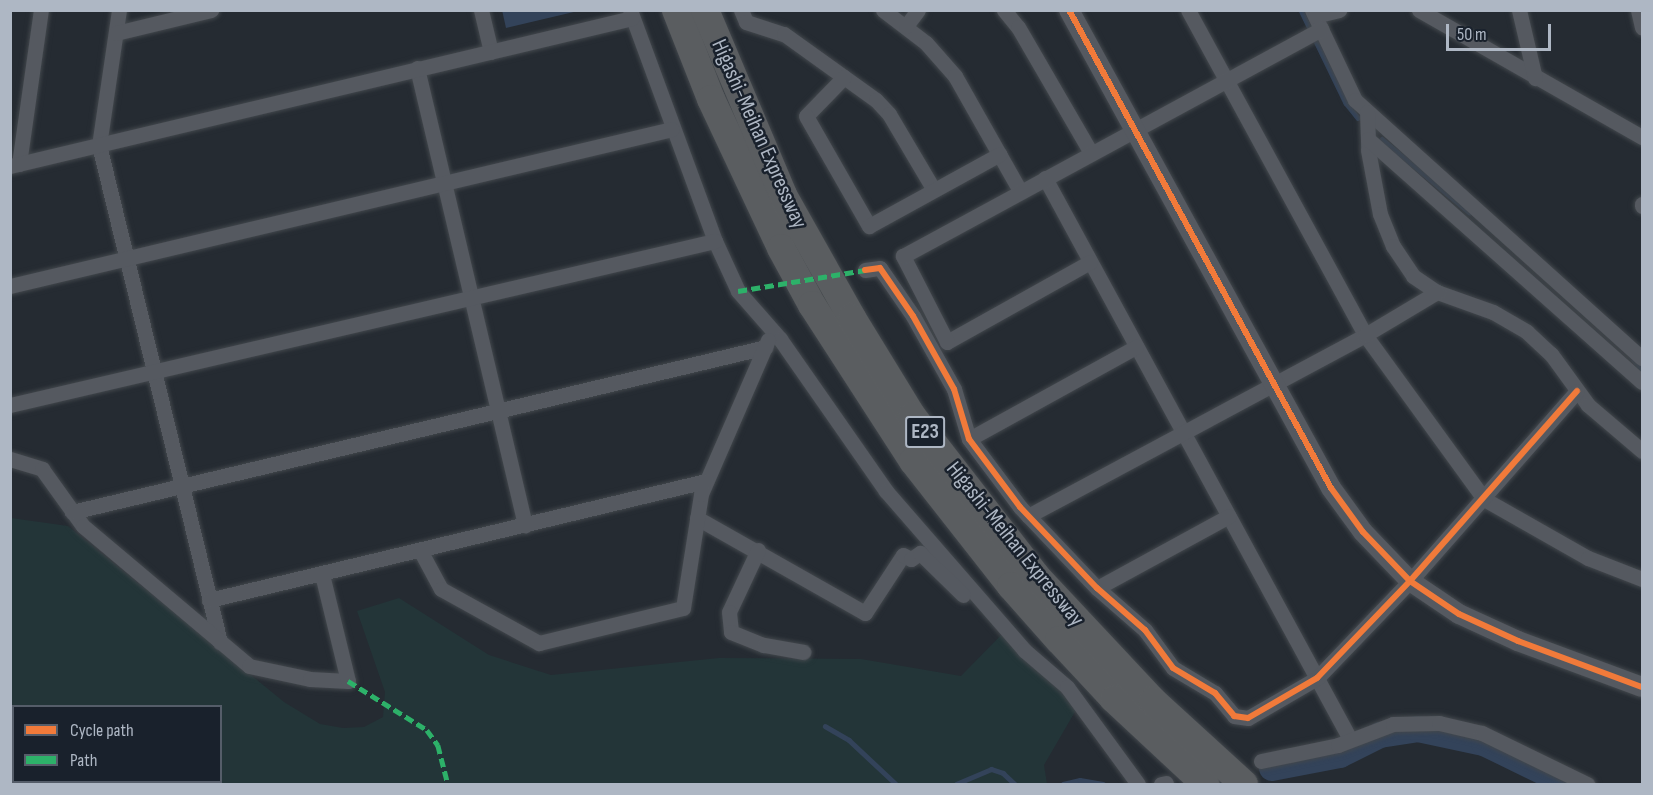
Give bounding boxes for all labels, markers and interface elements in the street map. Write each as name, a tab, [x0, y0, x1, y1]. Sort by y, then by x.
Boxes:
scale bar	[1449, 12, 1554, 50]
text: 50 m	[1457, 24, 1487, 45]
street label: Higashi-Meihan Expressway	[705, 35, 813, 233]
road number: E23	[904, 414, 946, 450]
street label: Higashi-Meihan Expressway	[940, 456, 1090, 632]
legend	[12, 705, 222, 783]
text: Cycle path	[70, 720, 134, 741]
text: Path	[70, 750, 98, 771]

